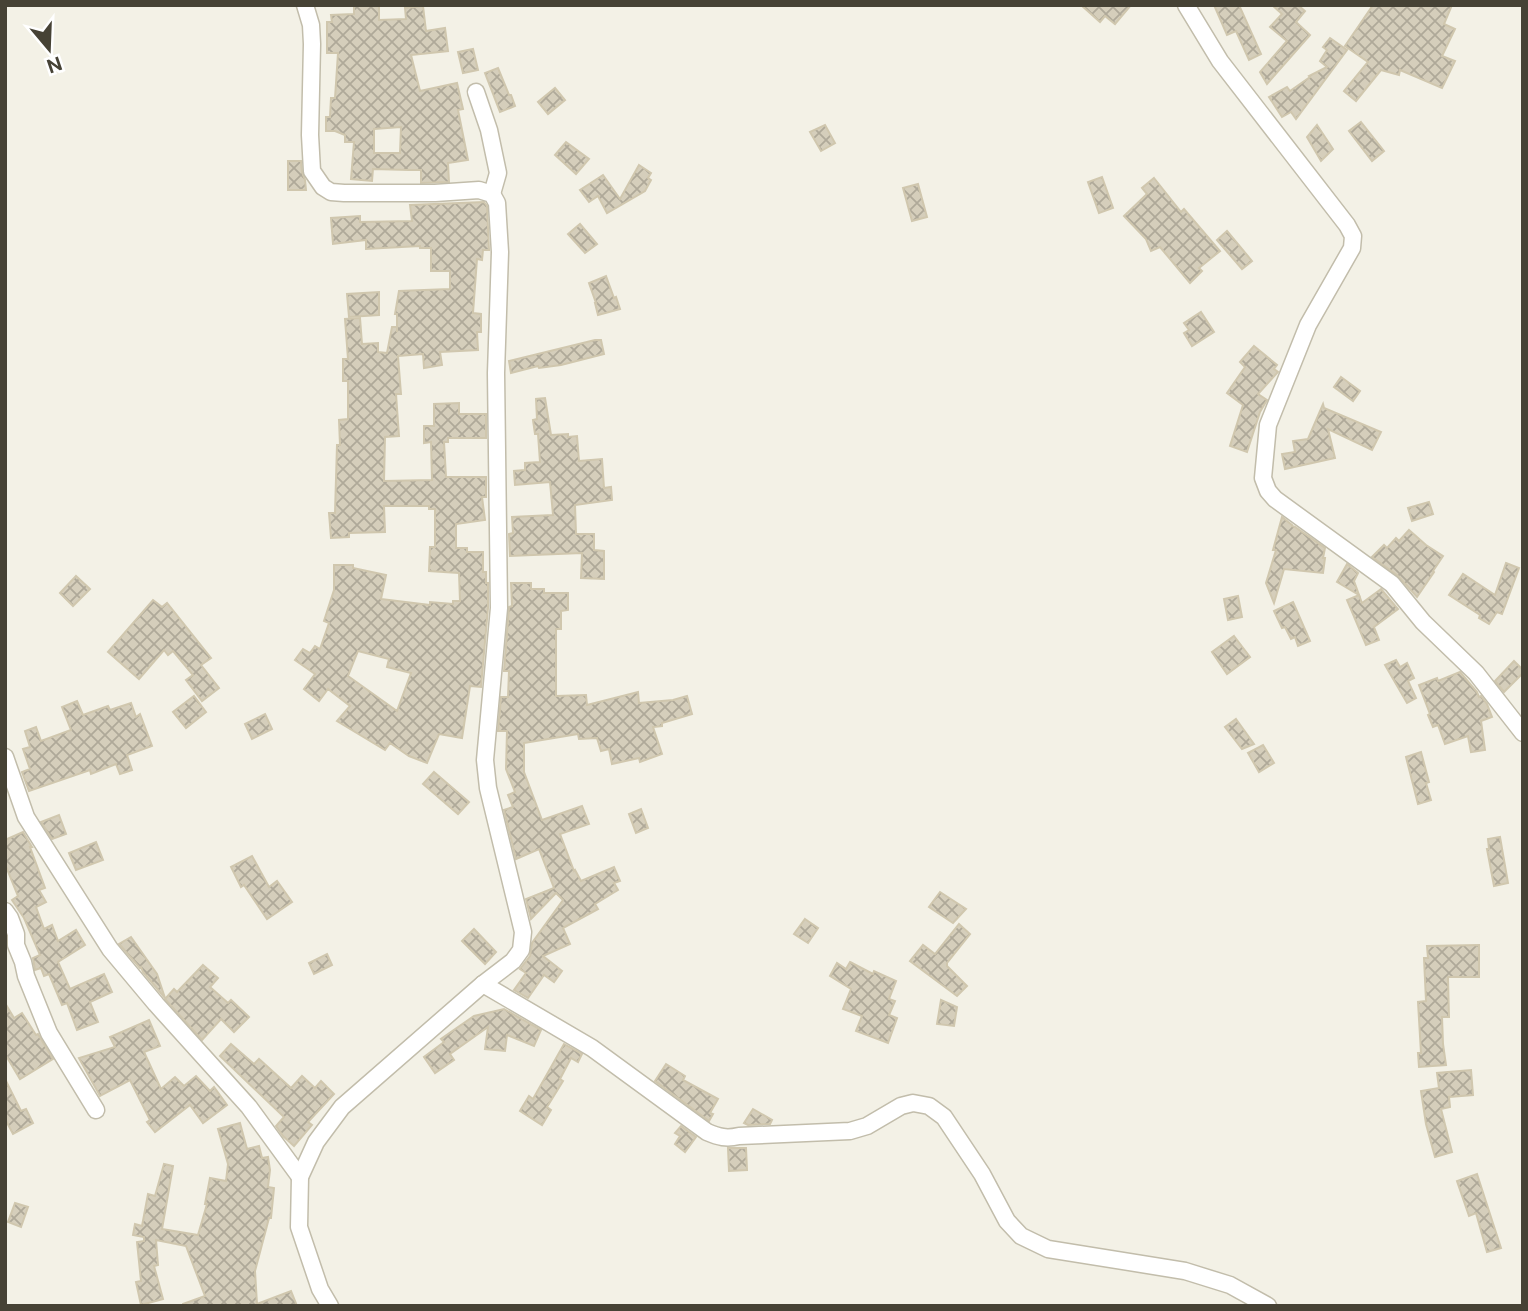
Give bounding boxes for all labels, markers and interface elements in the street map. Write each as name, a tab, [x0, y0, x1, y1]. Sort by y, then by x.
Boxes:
north arrow	[14, 14, 84, 84]
text: N	[44, 52, 65, 78]

